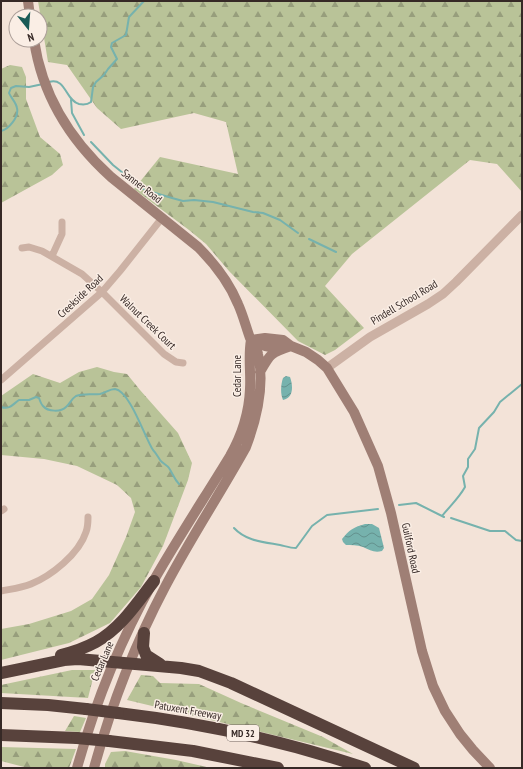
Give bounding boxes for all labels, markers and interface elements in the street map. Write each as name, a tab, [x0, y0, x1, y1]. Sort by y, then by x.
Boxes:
north arrow	[8, 8, 48, 48]
text: N	[26, 30, 36, 45]
street label: Sanner Road	[119, 166, 165, 206]
street label: Creekside Road	[54, 271, 106, 321]
street label: Pindell School Road	[368, 276, 440, 327]
street label: Walnut Creek Court	[117, 292, 179, 352]
street label: Cedar Lane	[230, 355, 244, 397]
street label: Guilford Road	[399, 521, 423, 575]
street label: Cedar Lane	[87, 639, 117, 683]
street label: Patuxent Freeway	[154, 697, 223, 723]
road number: MD 32	[227, 725, 259, 741]

